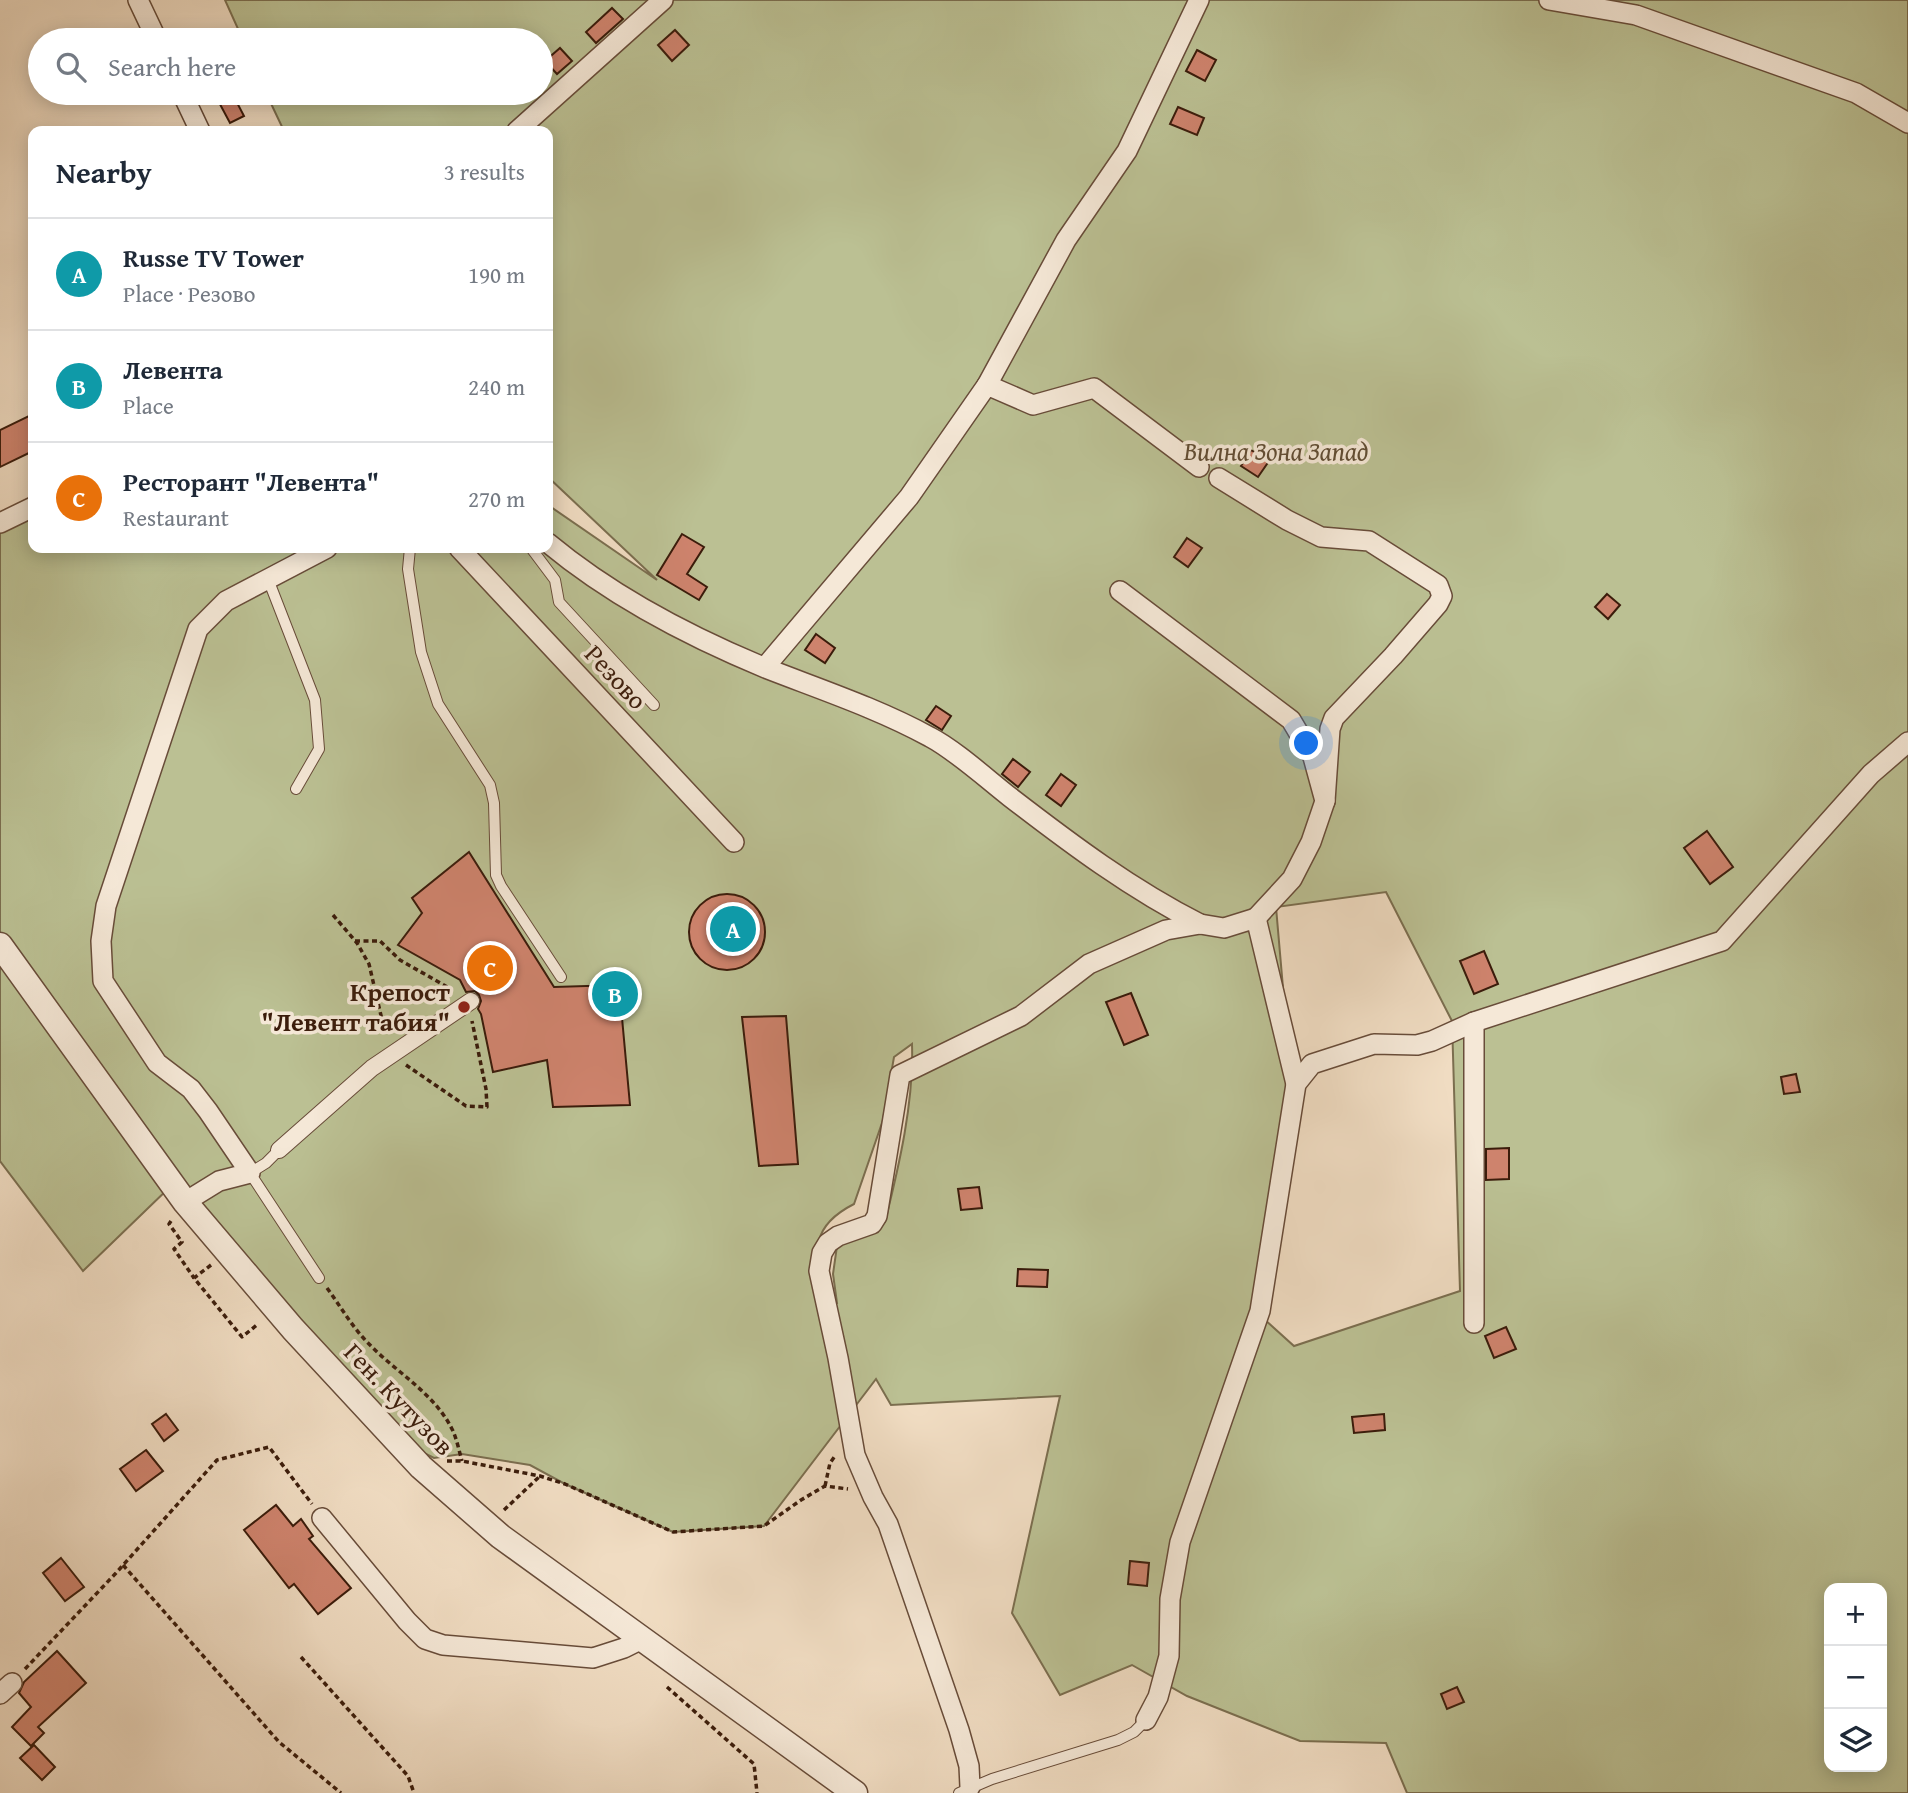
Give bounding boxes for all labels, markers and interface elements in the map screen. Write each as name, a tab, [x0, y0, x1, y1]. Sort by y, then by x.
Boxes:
search box	[28, 28, 553, 105]
text: Search here	[108, 47, 236, 86]
icon: search	[52, 48, 90, 86]
text: Nearby	[56, 150, 152, 194]
text: 3 results	[444, 155, 525, 188]
text: Russe TV Tower	[123, 238, 304, 277]
text: A	[72, 258, 86, 291]
text: 190 m	[468, 258, 525, 291]
text: Place · Резово	[123, 277, 255, 310]
text: Левента	[123, 350, 223, 389]
text: B	[72, 370, 86, 403]
text: 240 m	[468, 370, 525, 403]
text: Place	[123, 389, 174, 422]
park label: Вилна Зона Запад	[1183, 431, 1368, 470]
text: Ресторант "Левента"	[123, 462, 379, 501]
text: C	[72, 482, 86, 515]
text: 270 m	[468, 482, 525, 515]
text: Restaurant	[123, 501, 229, 534]
street label: Резово	[576, 635, 657, 718]
your location	[1289, 726, 1323, 760]
pin: A	[710, 903, 756, 955]
pin: C	[467, 942, 513, 994]
pin: B	[592, 968, 638, 1020]
place label: Крепост "Левент табия"	[261, 972, 450, 1041]
marker: Крепост "Левент табия"	[456, 999, 472, 1015]
street label: Ген. Кутузов	[335, 1333, 463, 1464]
map controls	[1824, 1583, 1887, 1772]
button: +	[1824, 1583, 1887, 1646]
button: −	[1824, 1646, 1887, 1709]
button: layers	[1824, 1709, 1887, 1772]

